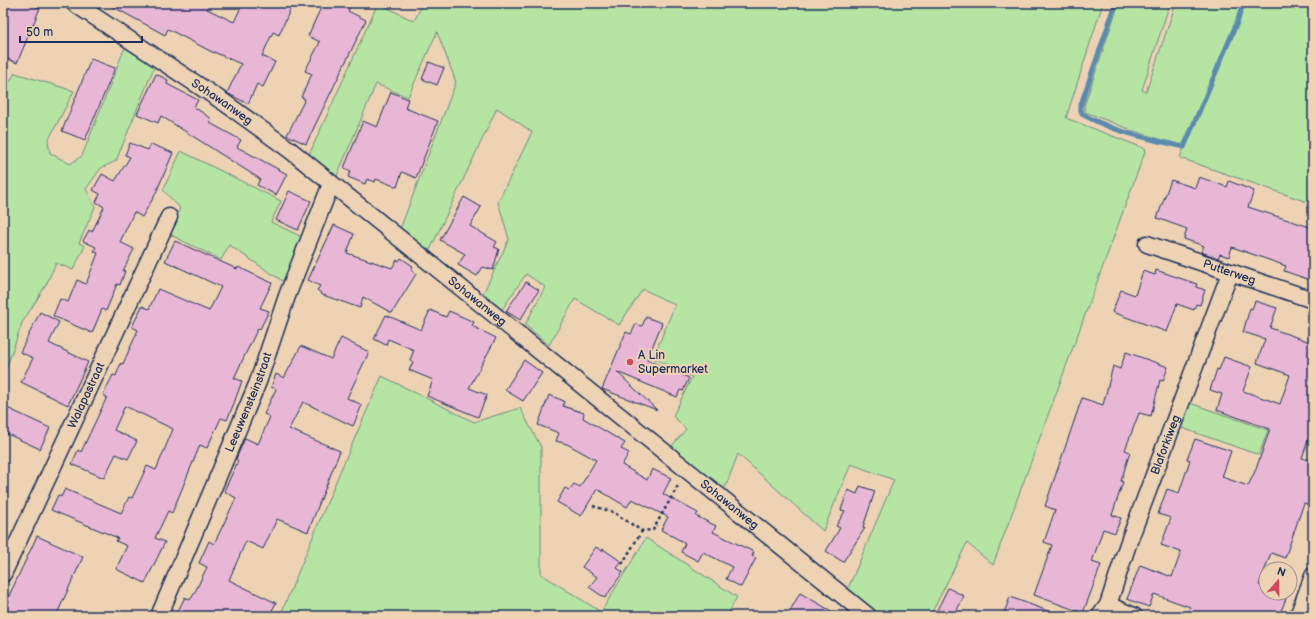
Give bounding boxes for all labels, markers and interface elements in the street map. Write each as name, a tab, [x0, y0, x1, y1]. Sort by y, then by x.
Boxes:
scale bar	[20, 18, 142, 44]
text: 50 m	[26, 25, 53, 40]
street label: Sohawanweg	[188, 76, 255, 129]
street label: Putterweg	[1201, 256, 1258, 288]
street label: Sohawanweg	[445, 273, 509, 330]
place label: A Lin Supermarket	[638, 348, 708, 377]
street label: Leeuwensteinstraat	[222, 350, 276, 454]
marker: A Lin Supermarket	[625, 357, 635, 367]
street label: Walapastraat	[65, 360, 108, 431]
street label: Blaforkiweg	[1148, 413, 1184, 477]
street label: Sohawanweg	[697, 477, 762, 533]
north arrow	[1258, 561, 1298, 601]
text: N	[1275, 565, 1287, 580]

